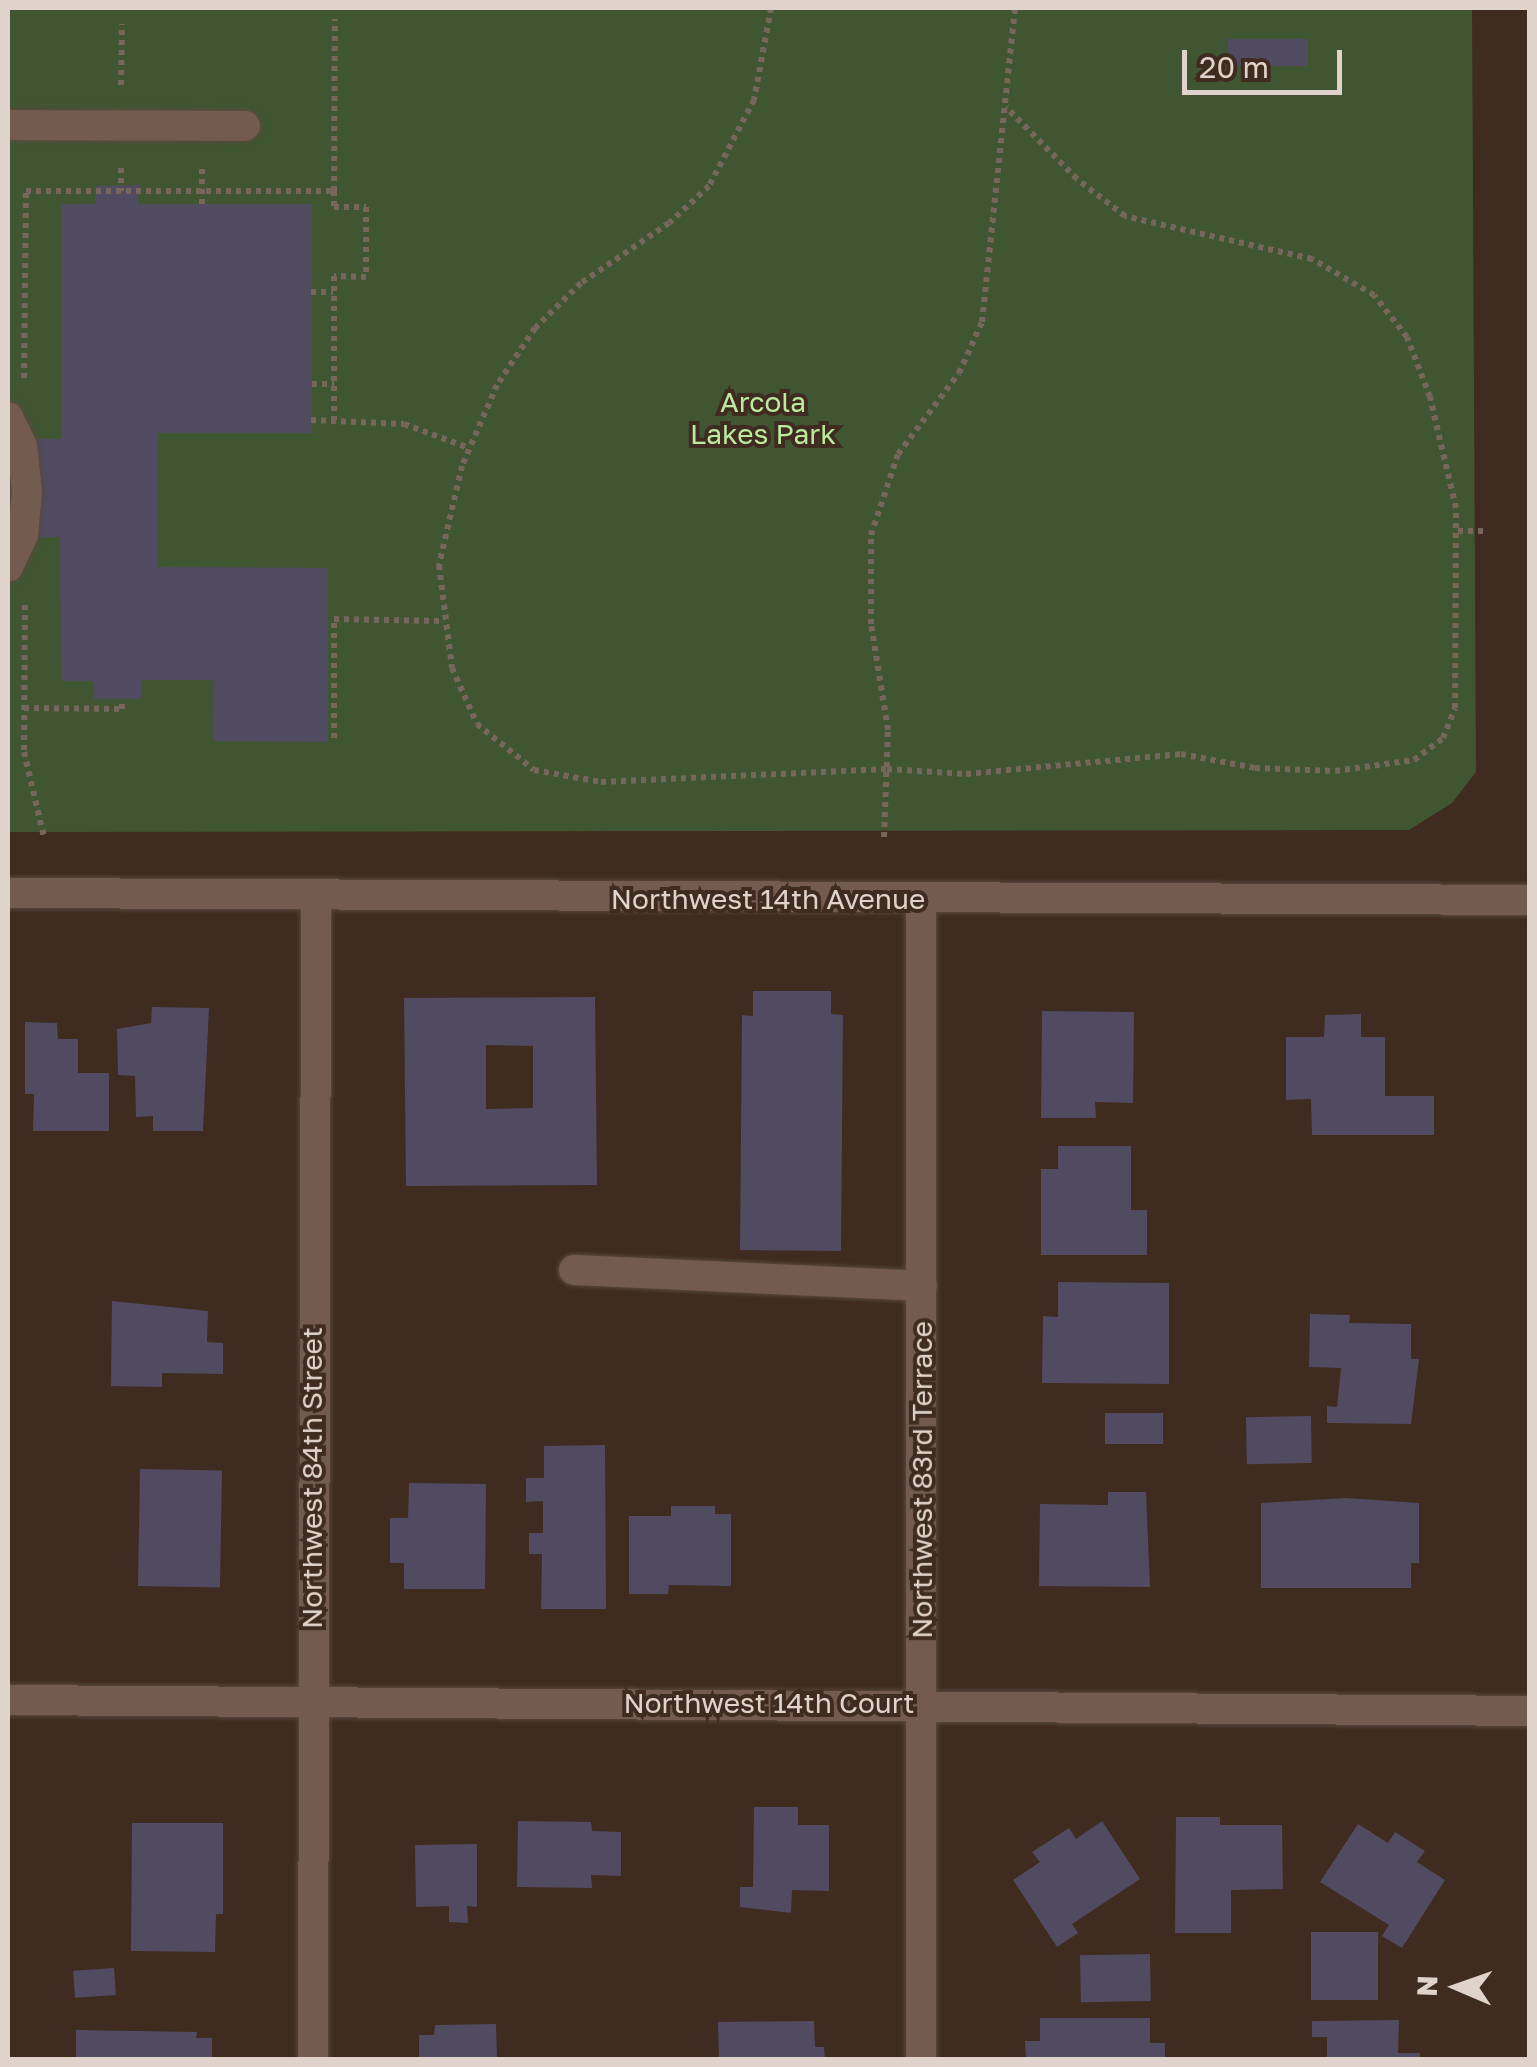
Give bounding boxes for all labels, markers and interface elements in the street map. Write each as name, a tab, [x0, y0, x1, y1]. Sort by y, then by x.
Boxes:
scale bar	[1187, 30, 1347, 92]
text: 20 m	[1199, 49, 1269, 85]
park label: Arcola Lakes Park	[690, 385, 836, 451]
street label: Northwest 14th Avenue	[611, 882, 925, 916]
street label: Northwest 83rd Terrace	[905, 1321, 939, 1639]
street label: Northwest 84th Street	[295, 1327, 329, 1629]
street label: Northwest 14th Court	[624, 1686, 914, 1720]
north arrow	[1407, 1937, 1507, 2037]
text: N	[1410, 1975, 1443, 1997]

